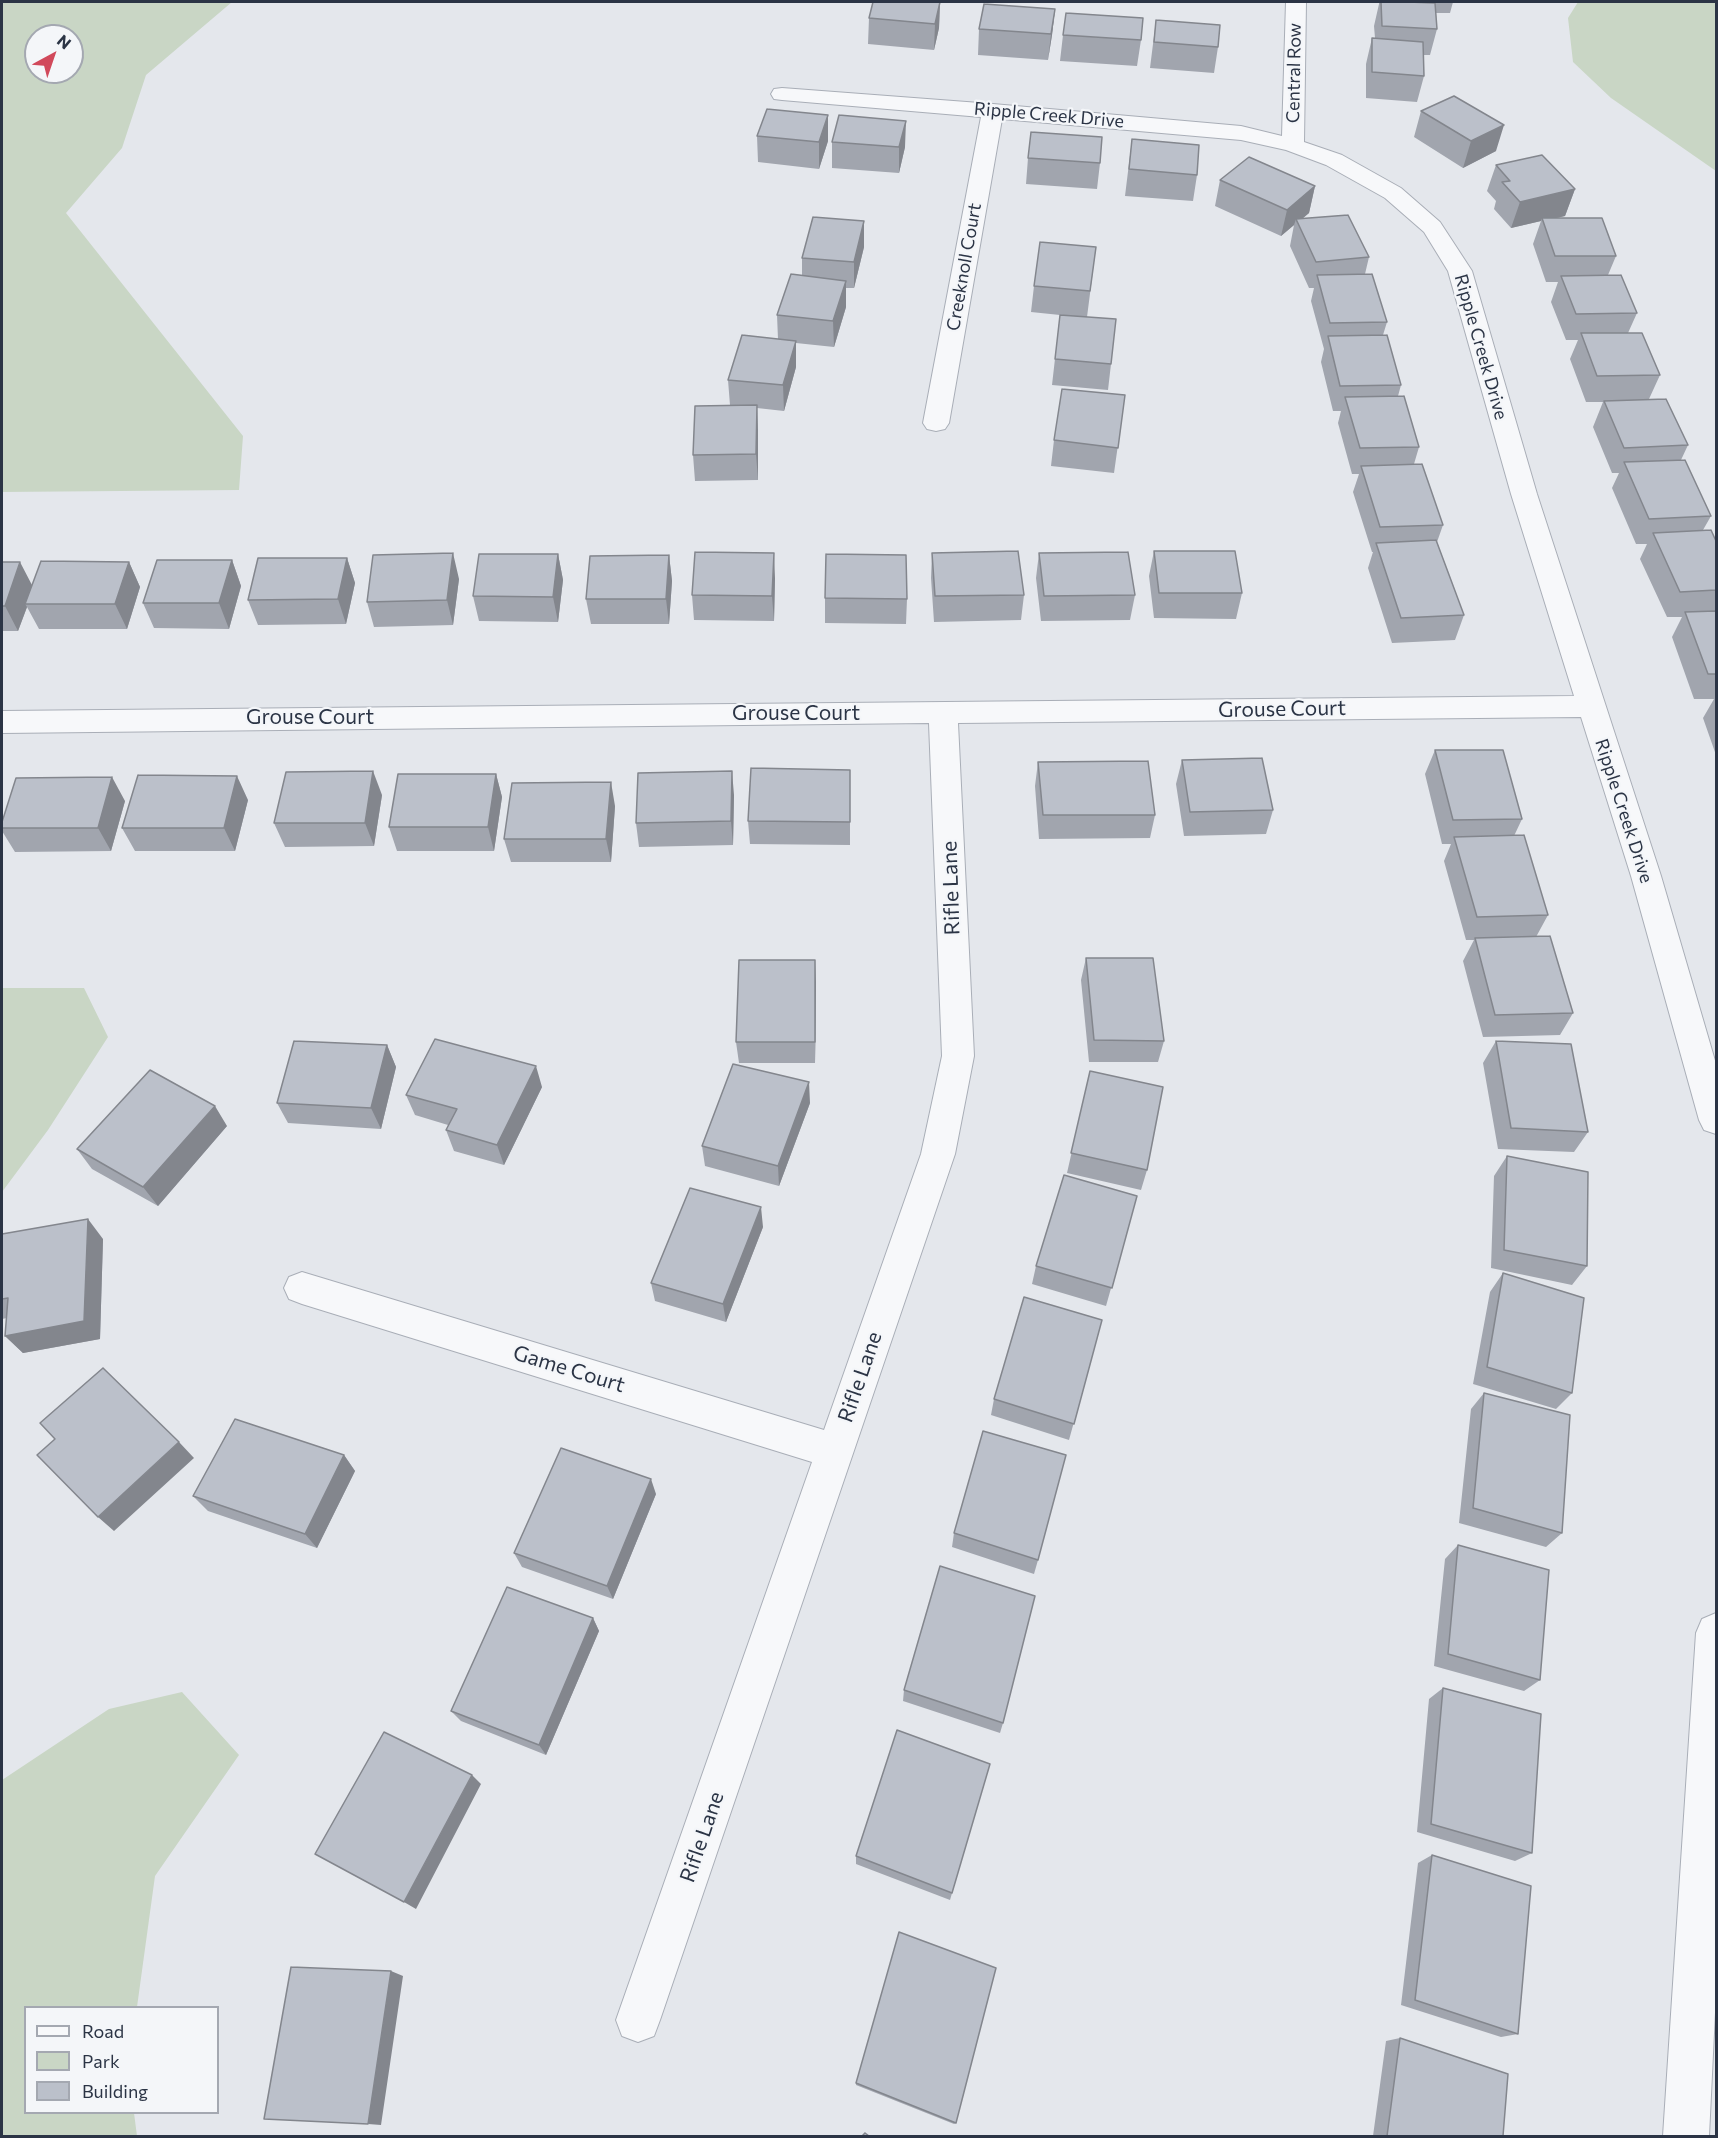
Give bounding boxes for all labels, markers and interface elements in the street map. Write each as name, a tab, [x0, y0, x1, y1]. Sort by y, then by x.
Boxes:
street label: Central Row	[1282, 23, 1306, 123]
north arrow	[24, 24, 84, 84]
text: N	[54, 30, 75, 52]
street label: Ripple Creek Drive	[973, 98, 1125, 132]
street label: Creeknoll Court	[942, 201, 986, 333]
street label: Ripple Creek Drive	[1450, 272, 1512, 422]
street label: Grouse Court	[1218, 695, 1346, 723]
street label: Grouse Court	[732, 700, 860, 726]
street label: Grouse Court	[246, 704, 374, 730]
street label: Ripple Creek Drive	[1590, 736, 1658, 886]
street label: Rifle Lane	[937, 840, 965, 936]
street label: Rifle Lane	[833, 1328, 887, 1426]
street label: Game Court	[510, 1340, 628, 1398]
street label: Rifle Lane	[675, 1788, 729, 1886]
legend	[24, 2006, 219, 2114]
text: Road	[82, 2020, 124, 2042]
text: Park	[82, 2050, 120, 2072]
text: Building	[82, 2080, 148, 2102]

